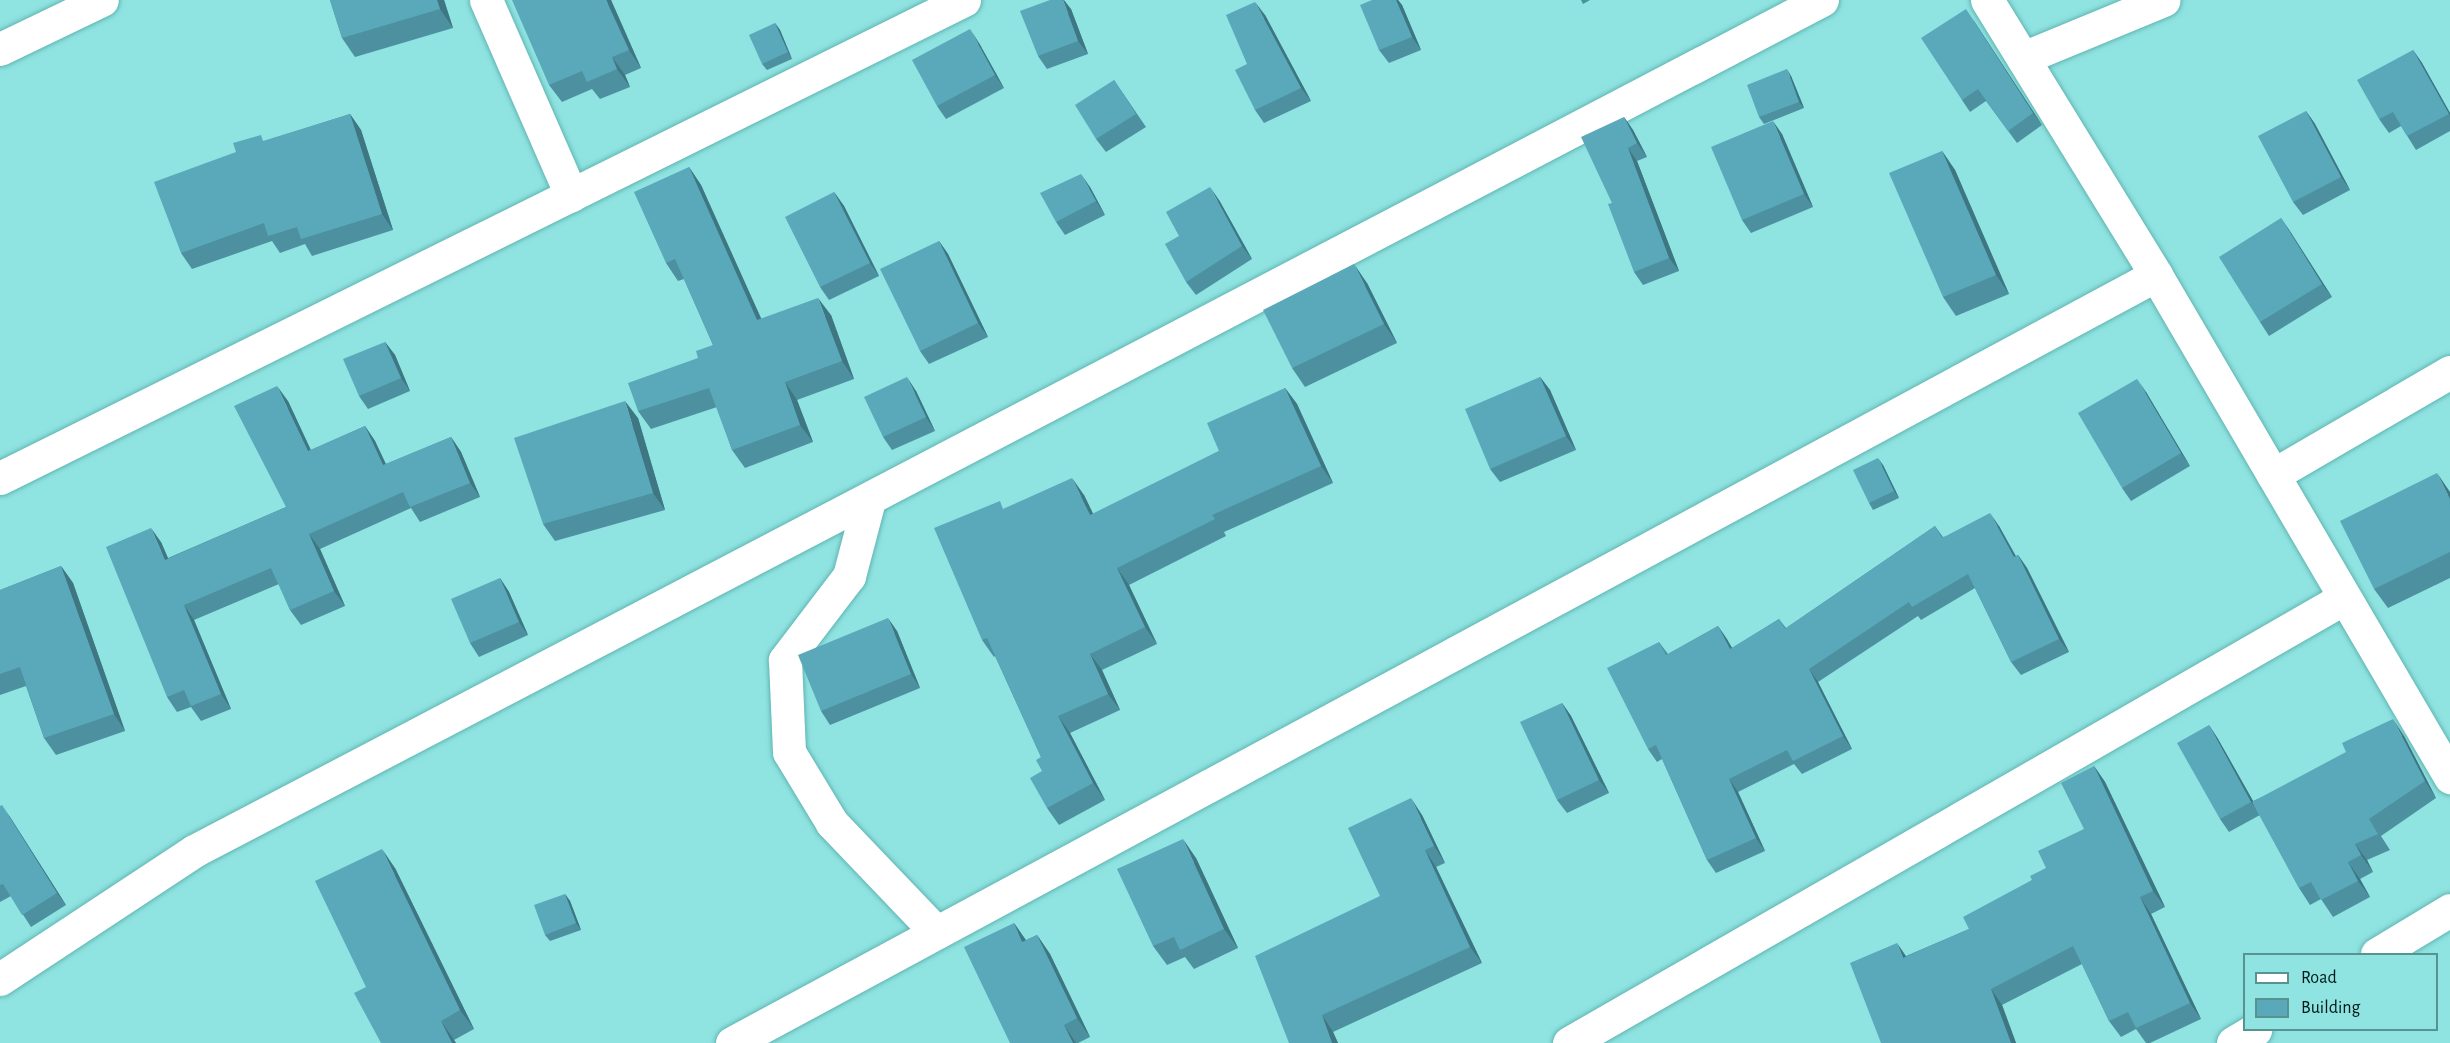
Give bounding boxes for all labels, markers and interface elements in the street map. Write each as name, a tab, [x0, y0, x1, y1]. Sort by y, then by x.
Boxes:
legend	[2243, 953, 2438, 1031]
text: Road	[2301, 969, 2337, 987]
text: Building	[2301, 999, 2360, 1017]

